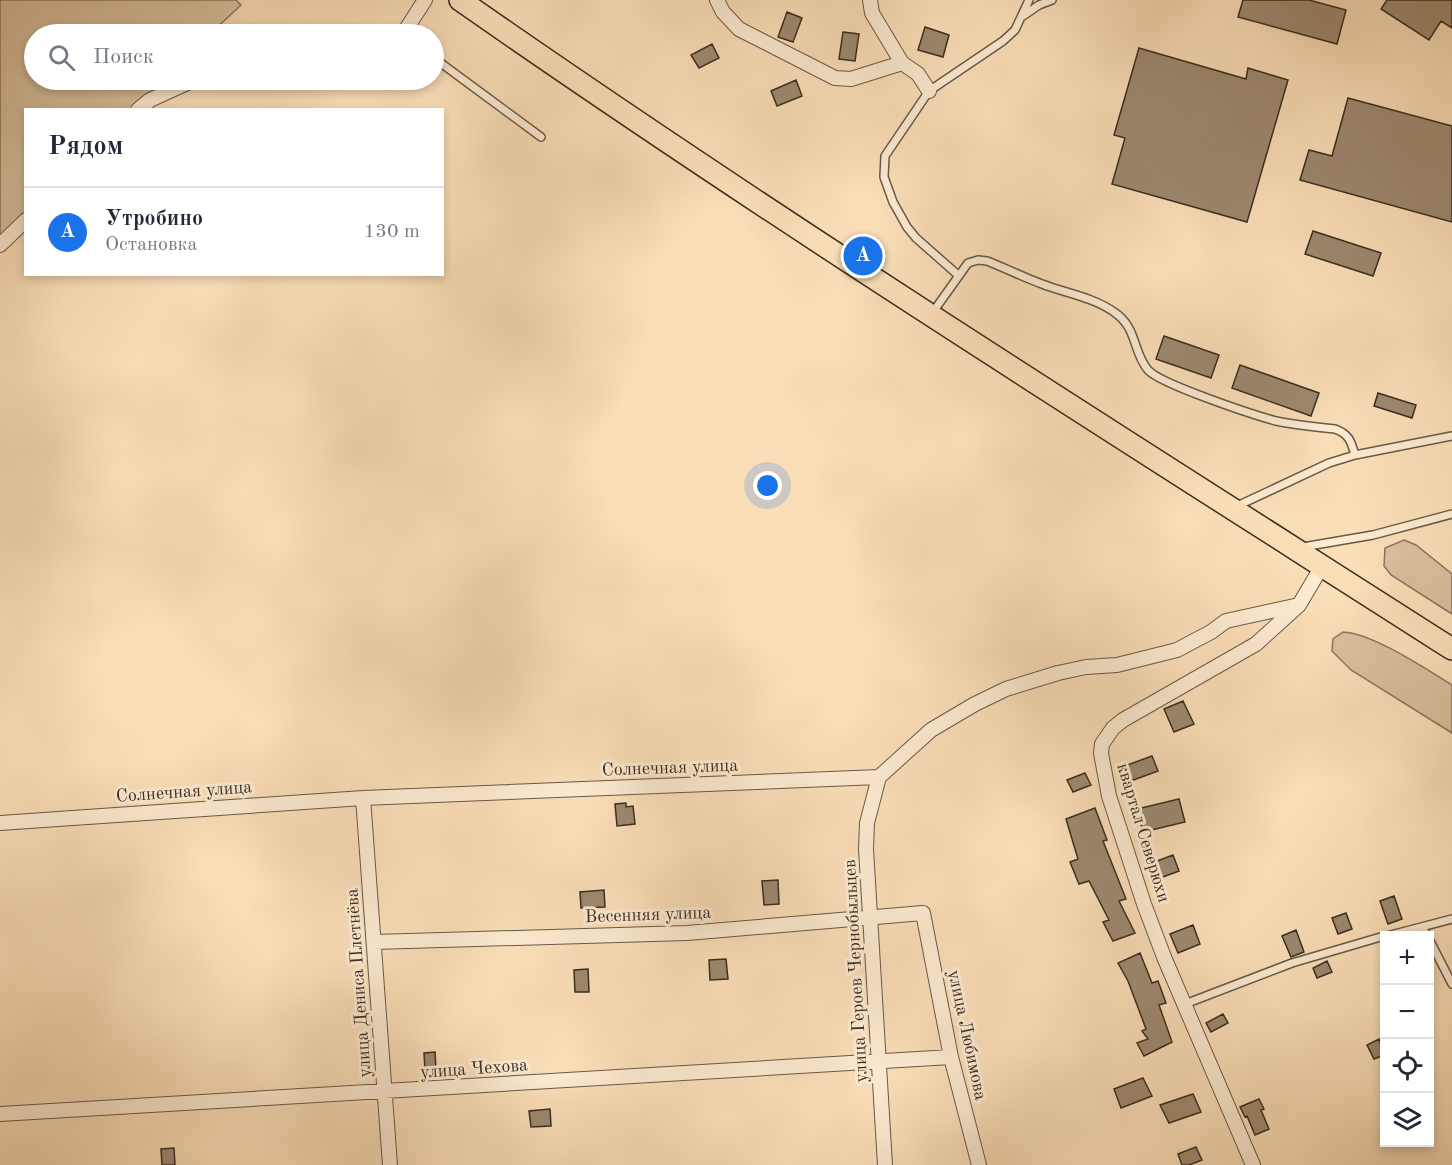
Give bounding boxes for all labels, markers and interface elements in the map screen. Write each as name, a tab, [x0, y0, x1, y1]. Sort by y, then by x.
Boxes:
search box	[24, 24, 444, 90]
icon: search	[45, 41, 78, 74]
text: Поиск	[93, 46, 154, 68]
text: Рядом	[48, 134, 123, 160]
text: Утробино	[105, 208, 203, 230]
text: A	[60, 222, 75, 242]
text: 130 m	[364, 222, 420, 242]
pin: A	[844, 234, 882, 278]
text: Остановка	[105, 235, 197, 255]
your location	[753, 471, 782, 500]
street label: Солнечная улица	[602, 757, 739, 779]
street label: квартал Северюхи	[1113, 761, 1173, 905]
street label: Солнечная улица	[115, 778, 253, 806]
street label: улица Героев Чернобыльцев	[841, 859, 871, 1083]
street label: улица Дениса Плетнёва	[343, 888, 375, 1078]
street label: Весенняя улица	[585, 904, 712, 926]
map controls	[1380, 931, 1434, 1147]
button: +	[1380, 931, 1434, 985]
street label: улица Любимова	[944, 968, 990, 1102]
button: −	[1380, 985, 1434, 1039]
button: locate	[1380, 1039, 1434, 1093]
street label: улица Чехова	[420, 1056, 529, 1082]
button: layers	[1380, 1093, 1434, 1147]

